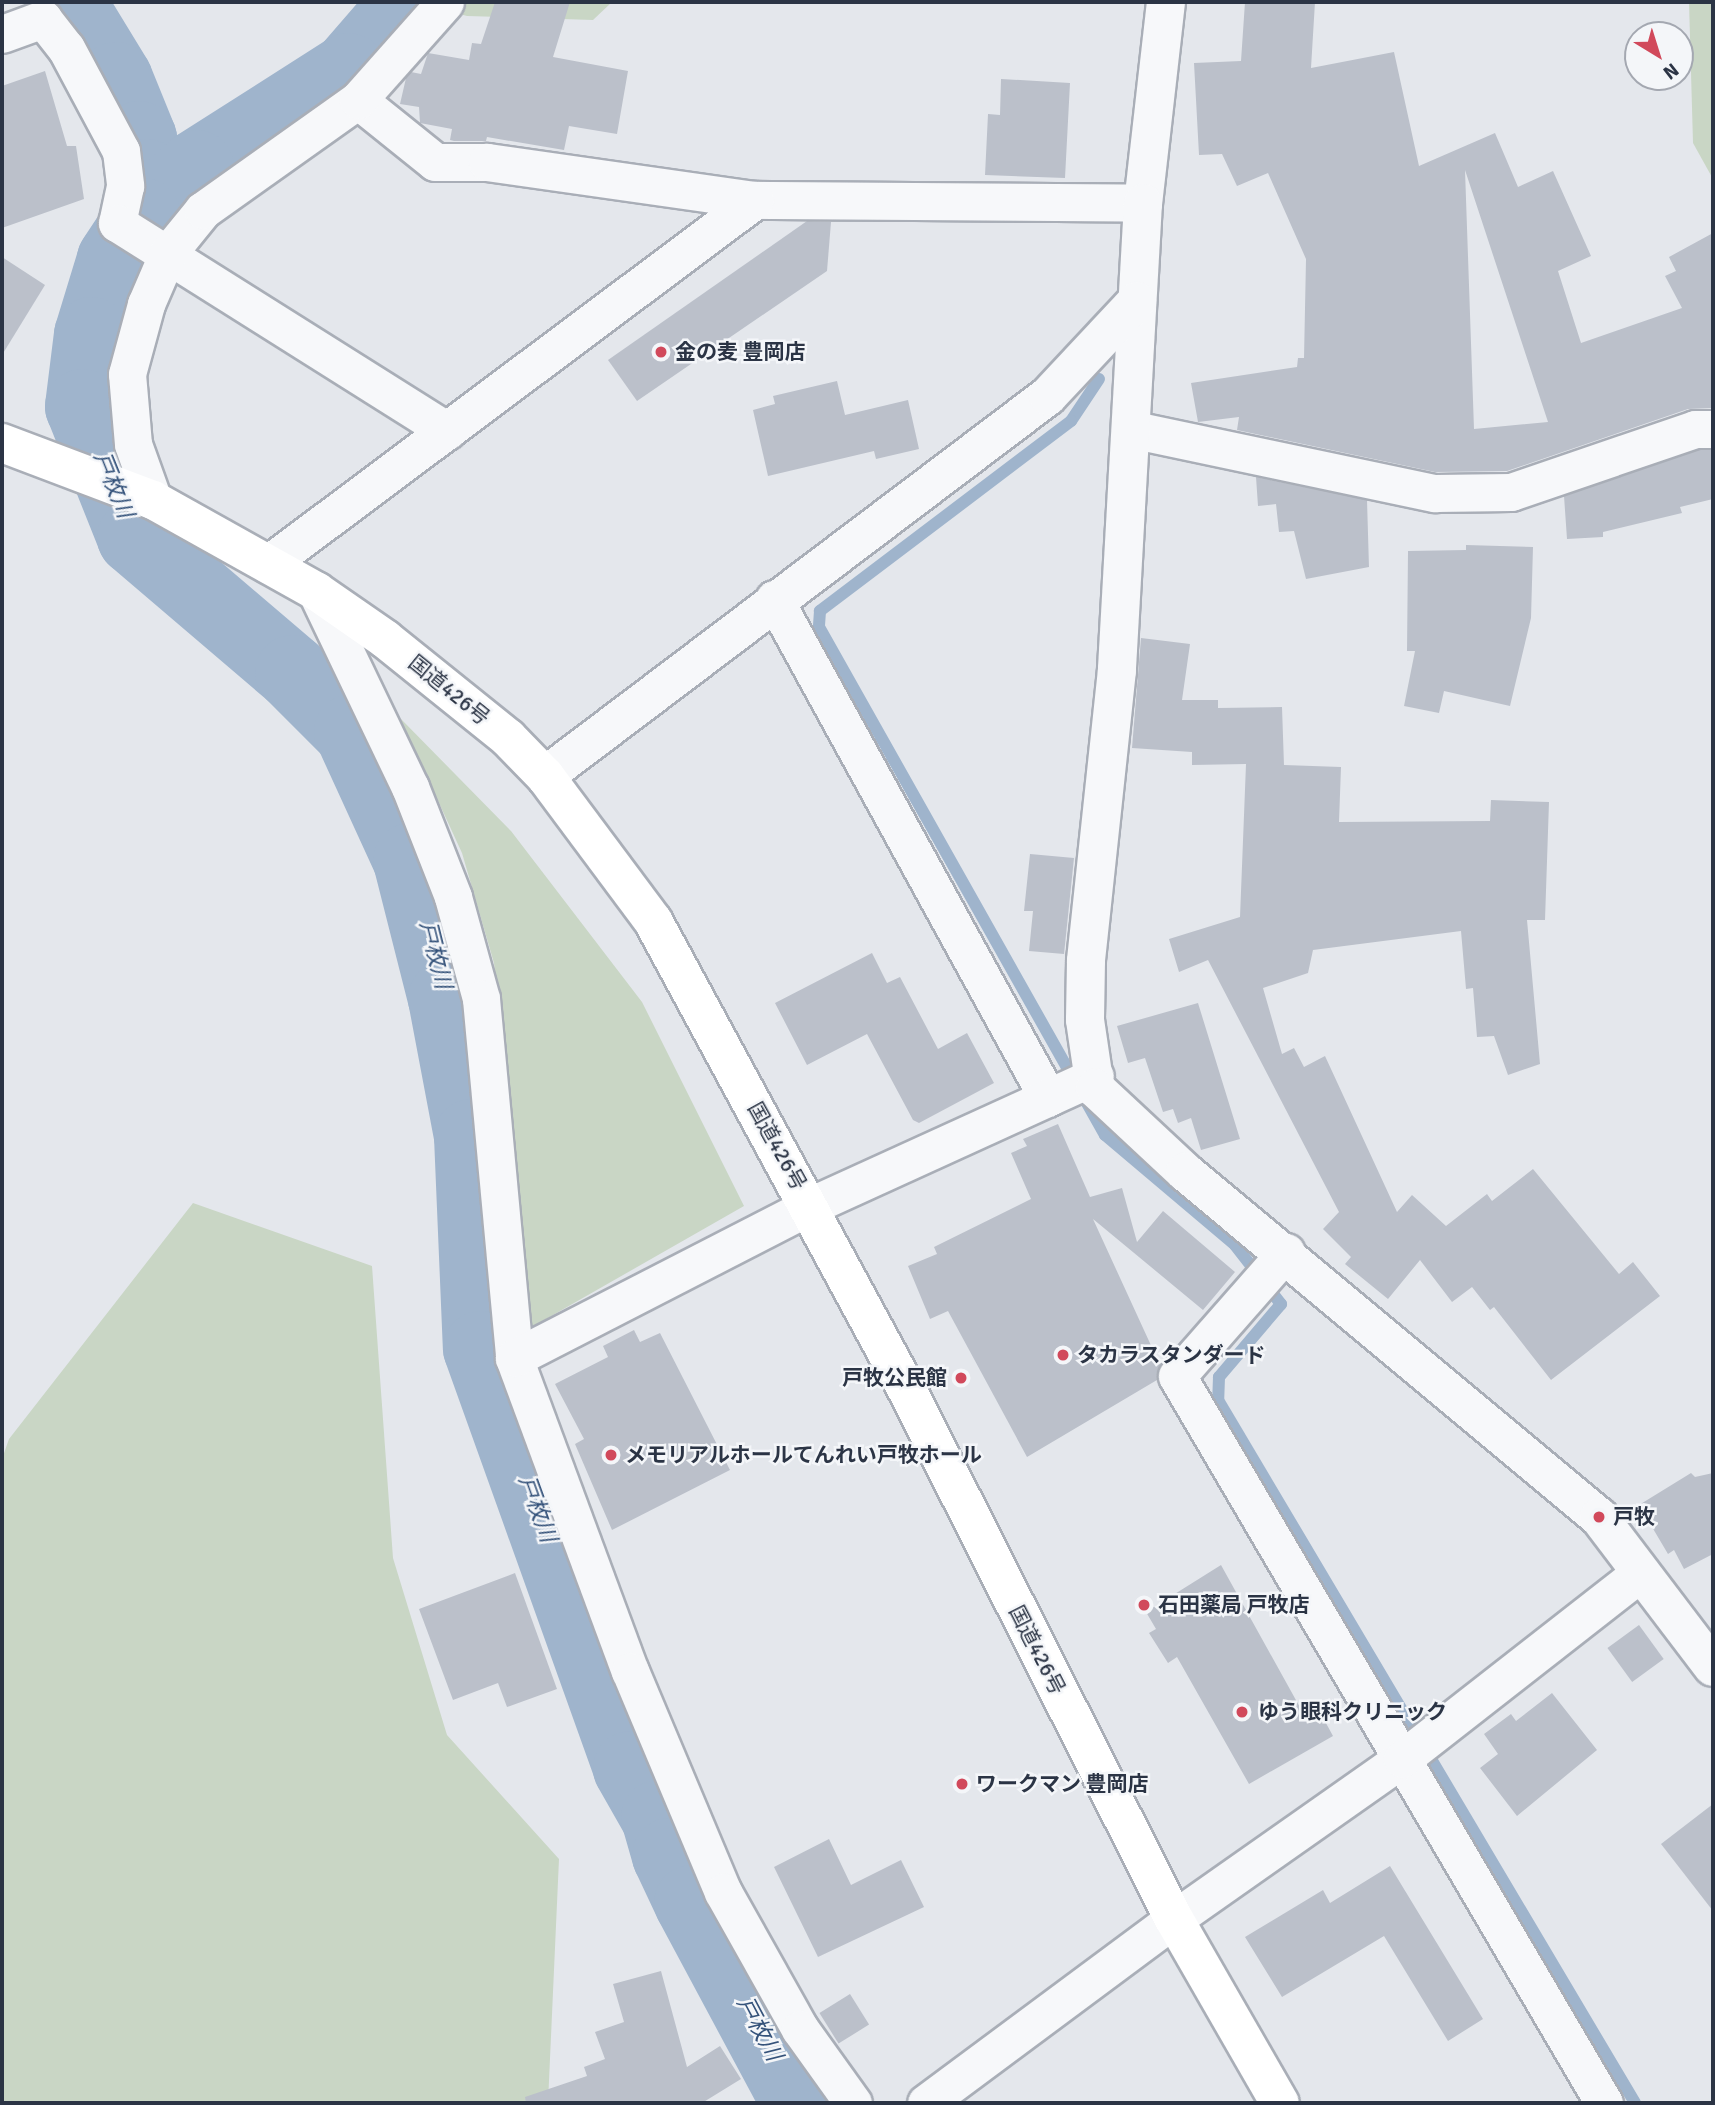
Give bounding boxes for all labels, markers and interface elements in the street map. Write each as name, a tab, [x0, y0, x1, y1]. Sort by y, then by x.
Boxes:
north arrow	[1624, 21, 1694, 91]
text: N	[1658, 57, 1683, 84]
place label: 金の麦 豊岡店	[675, 339, 806, 365]
marker: 金の麦 豊岡店	[653, 344, 669, 360]
water label: 戸枚川	[87, 448, 139, 522]
street label: 国道426号	[403, 650, 495, 730]
water label: 戸枚川	[413, 918, 457, 992]
street label: 国道426号	[742, 1097, 812, 1195]
place label: タカラスタンダード	[1077, 1342, 1266, 1368]
marker: タカラスタンダード	[1055, 1347, 1071, 1363]
place label: 戸牧公民館	[842, 1365, 947, 1391]
marker: 戸牧公民館	[953, 1370, 969, 1386]
place label: メモリアルホールてんれい戸牧ホール	[625, 1442, 982, 1468]
marker: メモリアルホールてんれい戸牧ホール	[603, 1447, 619, 1463]
water label: 戸枚川	[512, 1472, 562, 1546]
place label: 戸牧	[1613, 1504, 1655, 1530]
marker: 戸牧	[1591, 1509, 1607, 1525]
place label: 石田薬局 戸牧店	[1158, 1592, 1310, 1618]
marker: 石田薬局 戸牧店	[1136, 1597, 1152, 1613]
street label: 国道426号	[1004, 1601, 1070, 1699]
place label: ゆう眼科クリニック	[1258, 1699, 1447, 1725]
marker: ゆう眼科クリニック	[1232, 1702, 1252, 1722]
place label: ワークマン 豊岡店	[976, 1771, 1149, 1797]
marker: ワークマン 豊岡店	[954, 1776, 970, 1792]
water label: 戸枚川	[731, 1992, 787, 2066]

